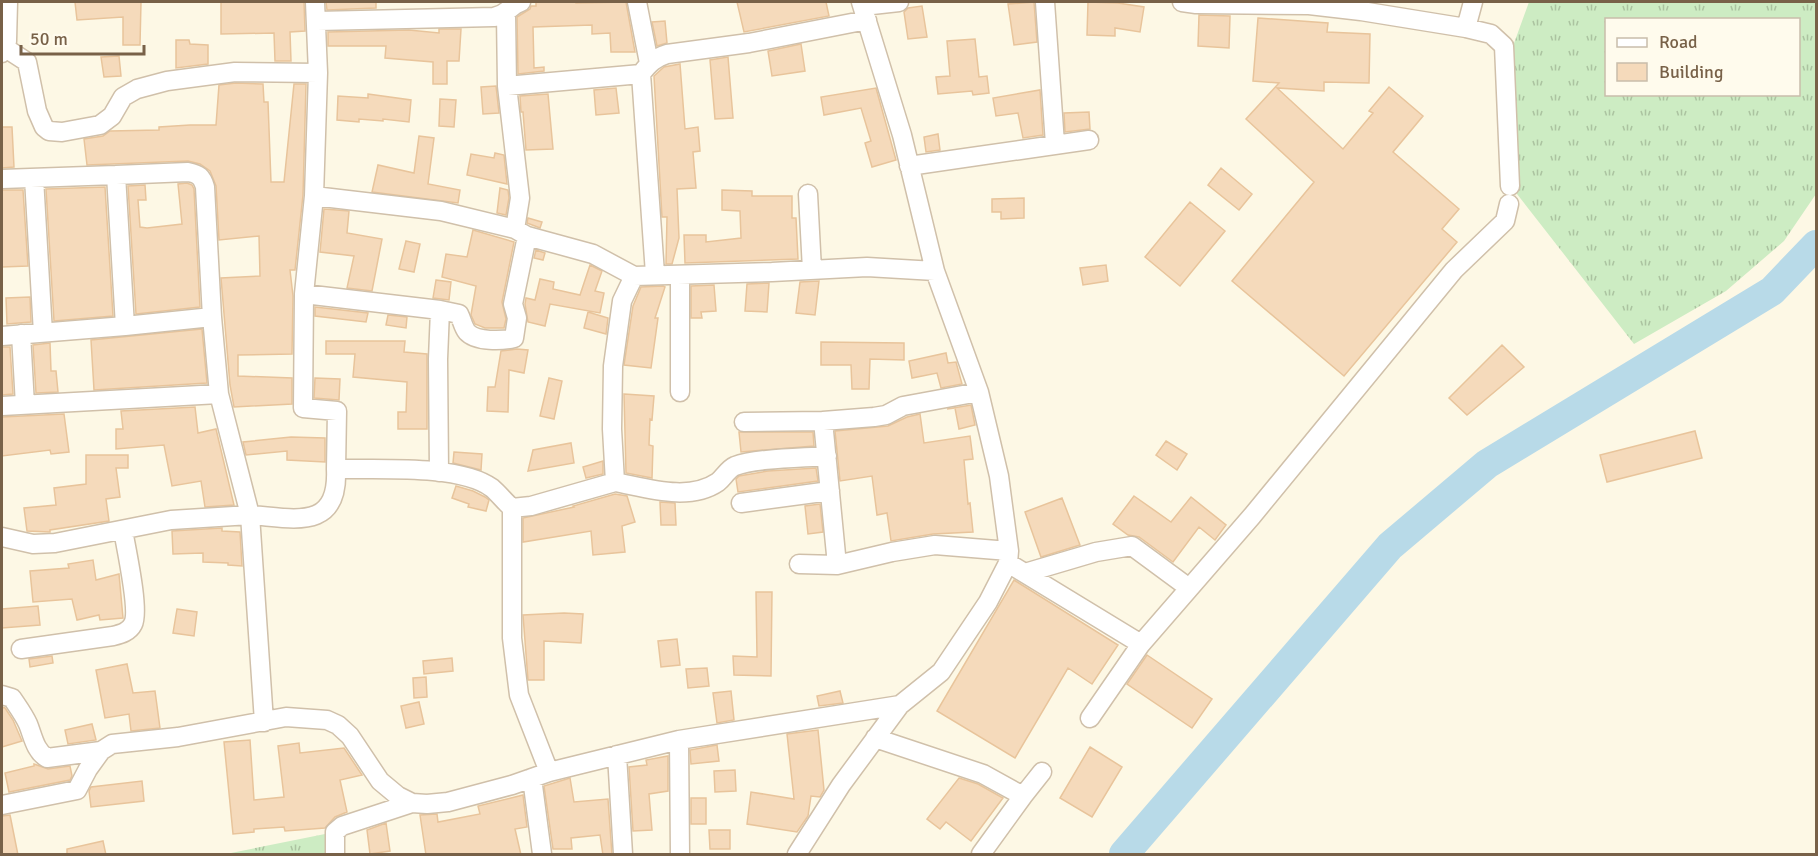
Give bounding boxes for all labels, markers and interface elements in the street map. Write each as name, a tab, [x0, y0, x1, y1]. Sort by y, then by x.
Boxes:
scale bar	[21, 18, 144, 56]
legend	[1605, 18, 1800, 96]
text: 50 m	[30, 28, 68, 50]
text: Road	[1659, 31, 1698, 53]
text: Building	[1659, 61, 1723, 83]

